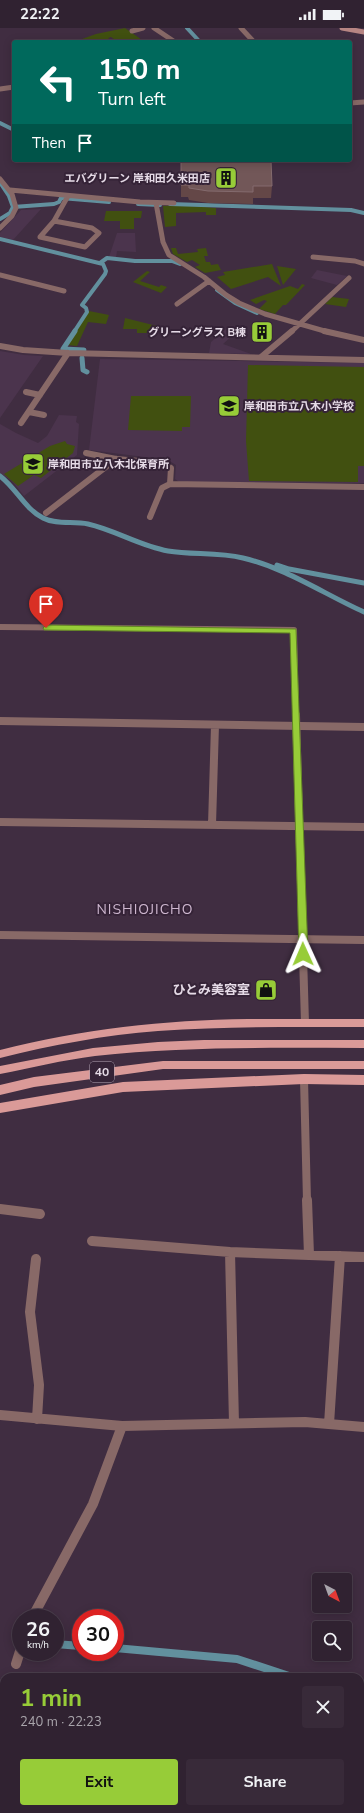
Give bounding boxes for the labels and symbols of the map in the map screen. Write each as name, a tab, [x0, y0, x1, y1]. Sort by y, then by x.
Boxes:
building icon: エバグリーン 岸和田久米田店	[213, 165, 239, 191]
place label: エバグリーン 岸和田久米田店	[65, 171, 210, 186]
building icon: グリーングラス B棟	[249, 319, 275, 345]
place label: グリーングラス B棟	[148, 325, 246, 340]
school or university icon: 岸和田市立八木小学校	[216, 393, 242, 419]
place label: 岸和田市立八木小学校	[244, 399, 354, 414]
school or university icon: 岸和田市立八木北保育所	[20, 451, 46, 477]
place label: 岸和田市立八木北保育所	[48, 457, 169, 472]
pin	[29, 587, 63, 628]
district label: NISHIOJICHO	[96, 900, 194, 919]
position arrow	[282, 933, 324, 975]
shop icon: ひとみ美容室	[253, 977, 279, 1003]
place label: ひとみ美容室	[172, 981, 250, 999]
road number: 40	[90, 1062, 114, 1082]
north arrow	[312, 1573, 352, 1613]
speed limit sign: 30	[72, 1609, 124, 1661]

